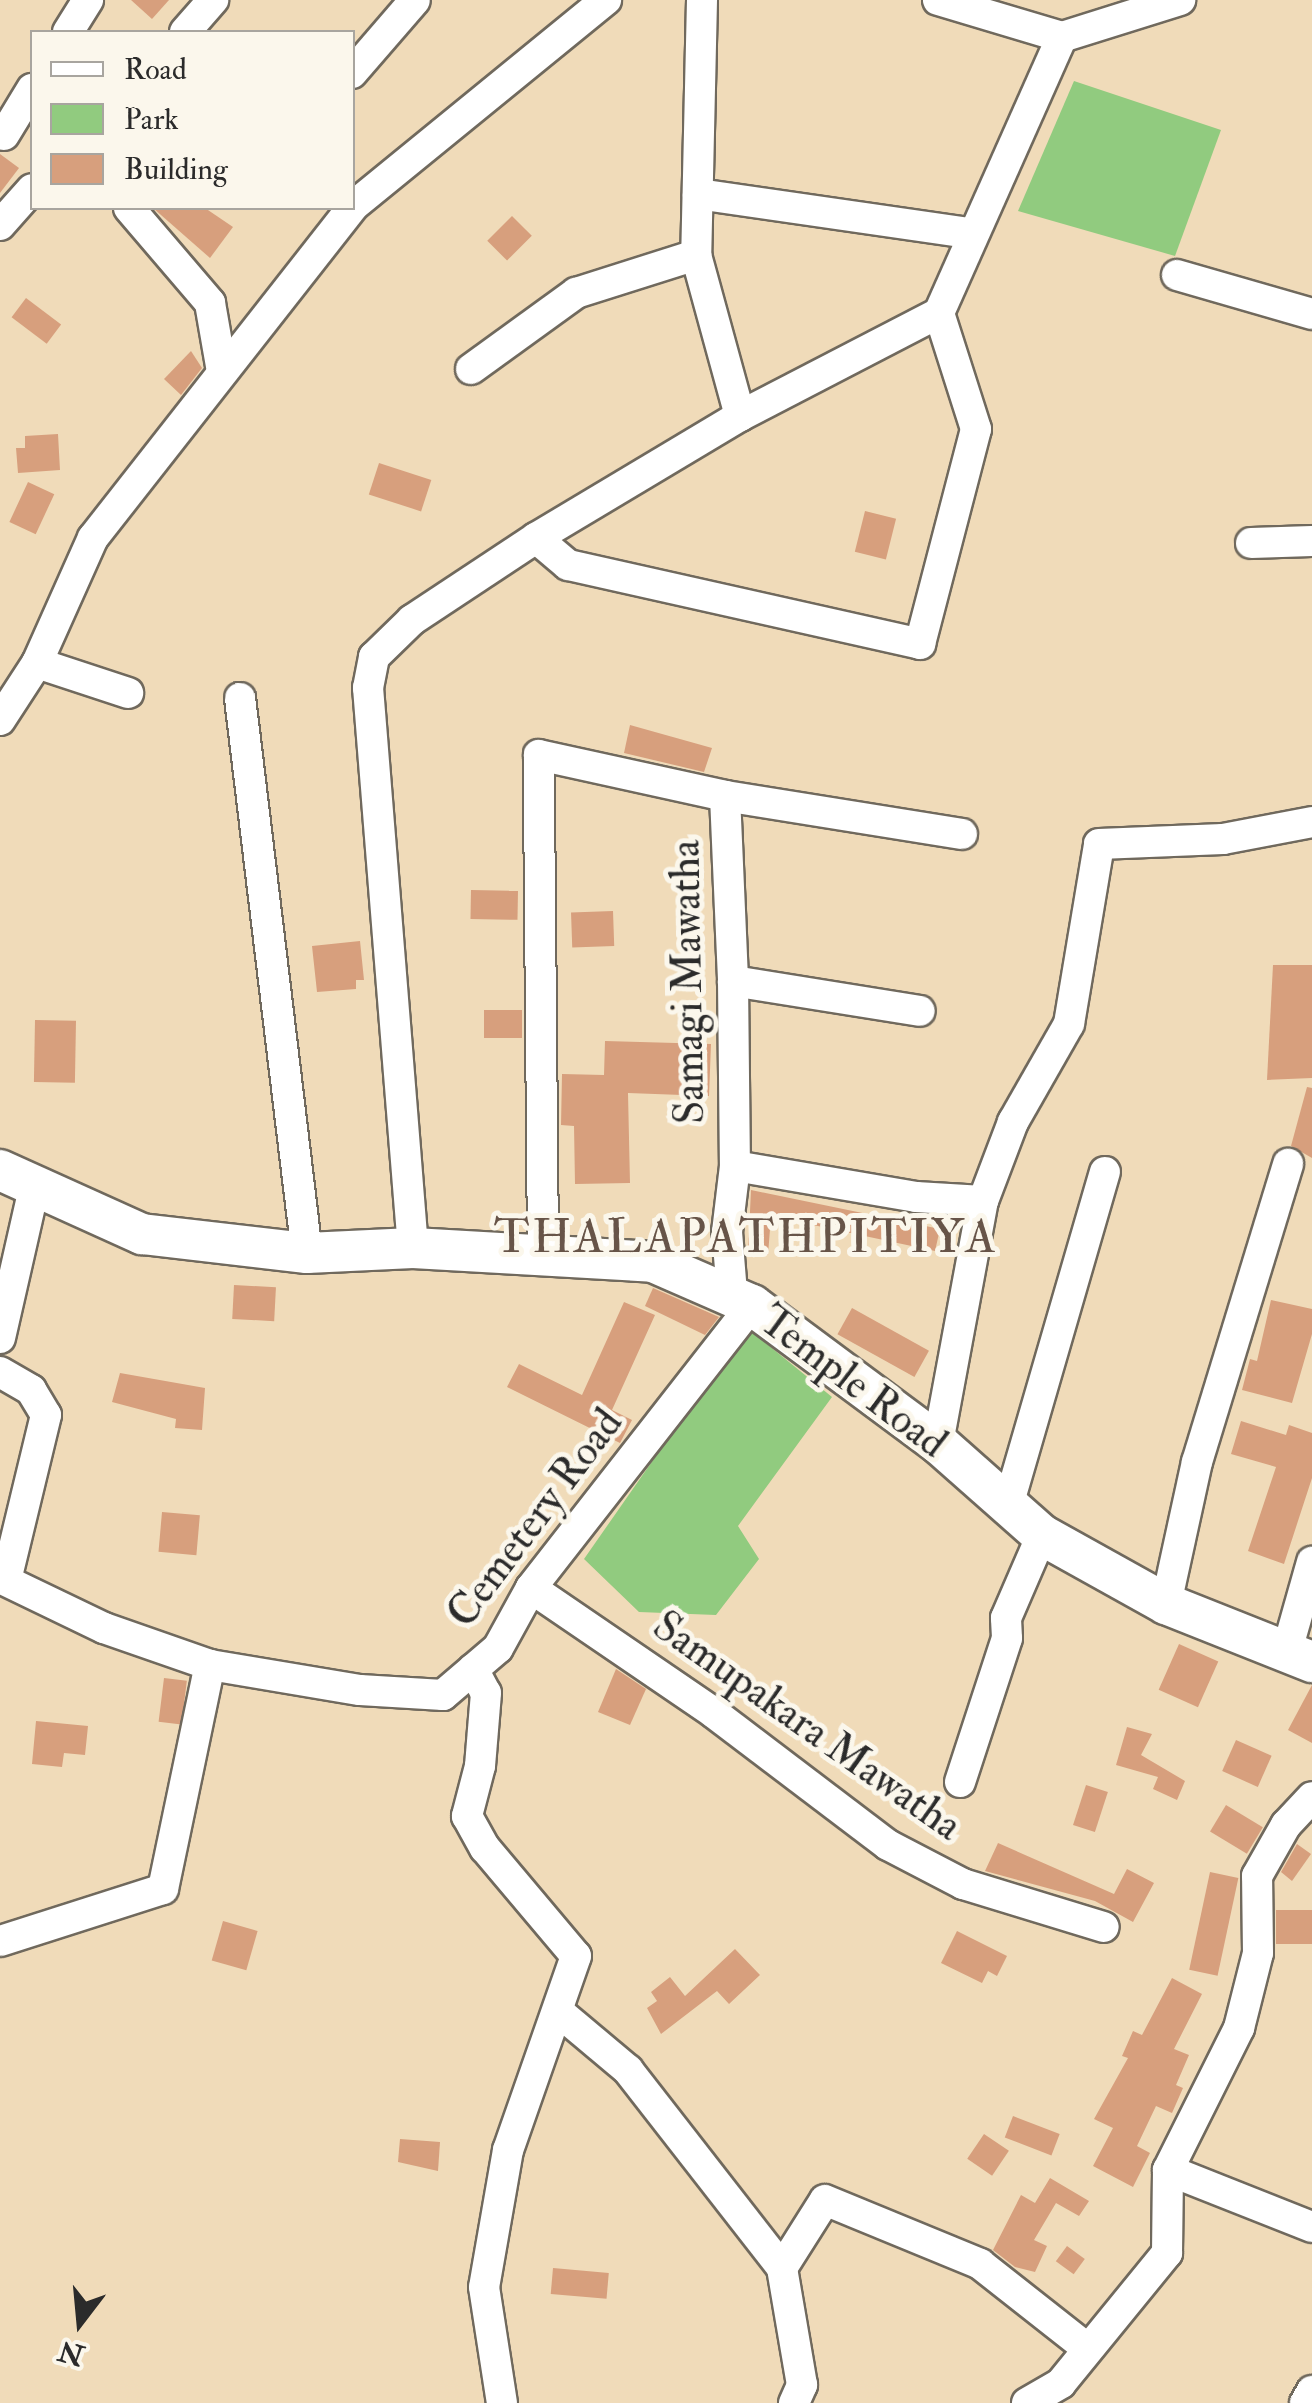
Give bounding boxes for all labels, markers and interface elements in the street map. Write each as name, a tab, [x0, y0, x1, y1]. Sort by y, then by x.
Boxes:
legend	[30, 30, 355, 210]
text: Road	[124, 51, 187, 88]
text: Park	[124, 101, 179, 138]
text: Building	[124, 151, 228, 188]
street label: Samagi Mawatha	[660, 839, 716, 1125]
district label: THALAPATHPITIYA	[494, 1209, 998, 1267]
street label: Temple Road	[749, 1295, 957, 1469]
street label: Cemetery Road	[437, 1399, 633, 1637]
street label: Samupakara Mawatha	[643, 1601, 971, 1851]
north arrow	[30, 2273, 130, 2373]
text: N	[55, 2332, 88, 2373]

